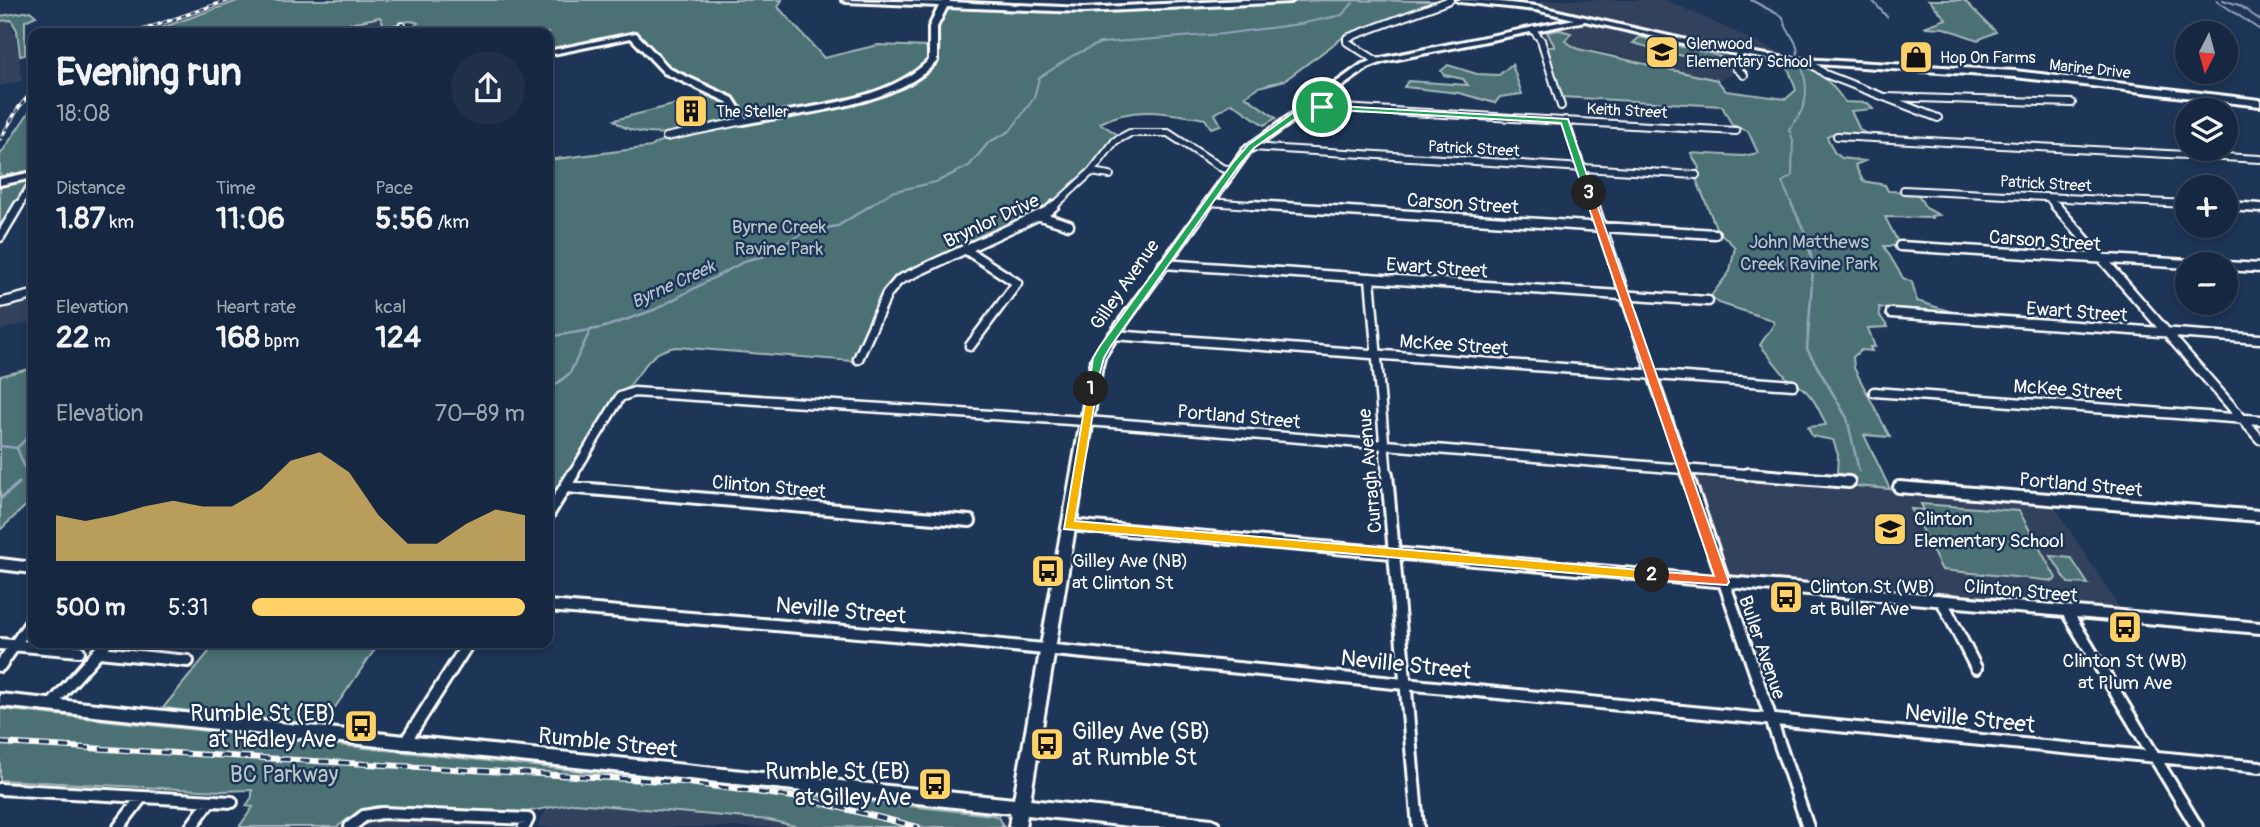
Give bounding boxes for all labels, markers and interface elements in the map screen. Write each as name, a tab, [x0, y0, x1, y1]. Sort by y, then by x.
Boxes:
north arrow	[2175, 21, 2238, 84]
map controls	[2175, 21, 2238, 315]
school or university icon: Glenwood Elementary School	[1643, 33, 1681, 71]
place label: Glenwood Elementary School	[1686, 34, 1812, 72]
shop icon: Hop On Farms	[1897, 38, 1935, 76]
place label: Hop On Farms	[1940, 48, 2036, 68]
text: Evening run	[56, 49, 242, 97]
button: share	[451, 51, 525, 125]
street label: Marine Drive	[2048, 55, 2132, 83]
pin	[1292, 77, 1352, 137]
icon: arrive	[1303, 88, 1341, 126]
building icon: The Steller	[672, 92, 710, 130]
button: layers	[2175, 98, 2238, 161]
text: 18:08	[56, 99, 110, 128]
street label: Keith Street	[1586, 99, 1669, 123]
place label: The Steller	[716, 102, 789, 122]
street label: Patrick Street	[1428, 137, 1521, 161]
street label: Patrick Street	[2000, 172, 2093, 196]
button: +	[2175, 175, 2238, 238]
text: Distance	[56, 176, 125, 200]
text: Time	[216, 176, 255, 200]
text: Pace	[375, 176, 413, 200]
pin: 3	[1572, 176, 1606, 210]
text: 3	[1583, 180, 1594, 204]
street label: Brynlor Drive	[940, 188, 1044, 253]
street label: Carson Street	[1406, 188, 1520, 220]
text: 1.87	[56, 200, 105, 237]
text: 11:06	[216, 200, 285, 237]
text: 5:56	[375, 200, 433, 237]
text: km	[105, 210, 134, 234]
text: /km	[433, 210, 469, 234]
park label: Byrne Creek Ravine Park	[732, 215, 826, 261]
street label: Carson Street	[1988, 225, 2102, 257]
park label: John Matthews Creek Ravine Park	[1740, 230, 1878, 276]
street label: Gilley Avenue	[1085, 234, 1165, 334]
street label: Ewart Street	[1385, 252, 1489, 284]
button: −	[2175, 252, 2238, 315]
water label: Byrne Creek	[628, 254, 720, 314]
text: Elevation	[56, 295, 128, 319]
text: Heart rate	[216, 295, 296, 319]
text: kcal	[375, 295, 406, 319]
street label: Ewart Street	[2025, 296, 2129, 328]
text: 22	[56, 319, 90, 356]
text: 168	[216, 319, 260, 356]
text: 124	[375, 319, 421, 356]
text: m	[90, 329, 111, 353]
text: bpm	[260, 329, 299, 353]
street label: McKee Street	[1399, 329, 1510, 361]
pin: 1	[1074, 372, 1108, 406]
street label: McKee Street	[2013, 374, 2124, 406]
text: 1	[1087, 376, 1094, 400]
text: Elevation	[56, 399, 144, 428]
text: 70–89 m	[435, 399, 525, 428]
street label: Portland Street	[1176, 400, 1302, 434]
street label: Curragh Avenue	[1353, 407, 1387, 534]
street label: Portland Street	[2018, 468, 2144, 502]
street label: Clinton Street	[711, 470, 827, 504]
place label: Clinton Elementary School	[1914, 507, 2064, 553]
school or university icon: Clinton Elementary School	[1871, 510, 1909, 548]
place label: Gilley Ave (NB) at Clinton St	[1072, 549, 1188, 595]
bus stop icon: Gilley Ave (NB) at Clinton St	[1029, 552, 1067, 590]
pin: 2	[1634, 558, 1670, 592]
text: 2	[1646, 562, 1657, 586]
street label: Clinton Street	[1963, 574, 2079, 608]
place label: Clinton St (WB) at Buller Ave	[1810, 575, 1935, 621]
bus stop icon: Clinton St (WB) at Buller Ave	[1767, 578, 1805, 616]
street label: Neville Street	[774, 590, 908, 631]
street label: Buller Avenue	[1733, 592, 1791, 703]
text: 500 m	[56, 593, 125, 622]
text: 5:31	[168, 593, 208, 622]
bus stop icon: Clinton St (WB) at Plum Ave	[2106, 608, 2144, 646]
street label: Neville Street	[1339, 643, 1473, 686]
place label: Clinton St (WB) at Plum Ave	[2062, 649, 2188, 695]
street label: Neville Street	[1903, 697, 2037, 740]
place label: Rumble St (EB) at Hedley Ave	[190, 699, 337, 754]
bus stop icon: Rumble St (EB) at Hedley Ave	[342, 707, 380, 745]
place label: Gilley Ave (SB) at Rumble St	[1072, 717, 1211, 772]
street label: Rumble Street	[537, 721, 680, 764]
bus stop icon: Gilley Ave (SB) at Rumble St	[1028, 725, 1066, 763]
place label: Rumble St (EB) at Gilley Ave	[765, 757, 912, 812]
park label: BC Parkway	[230, 760, 338, 789]
bus stop icon: Rumble St (EB) at Gilley Ave	[916, 765, 954, 803]

